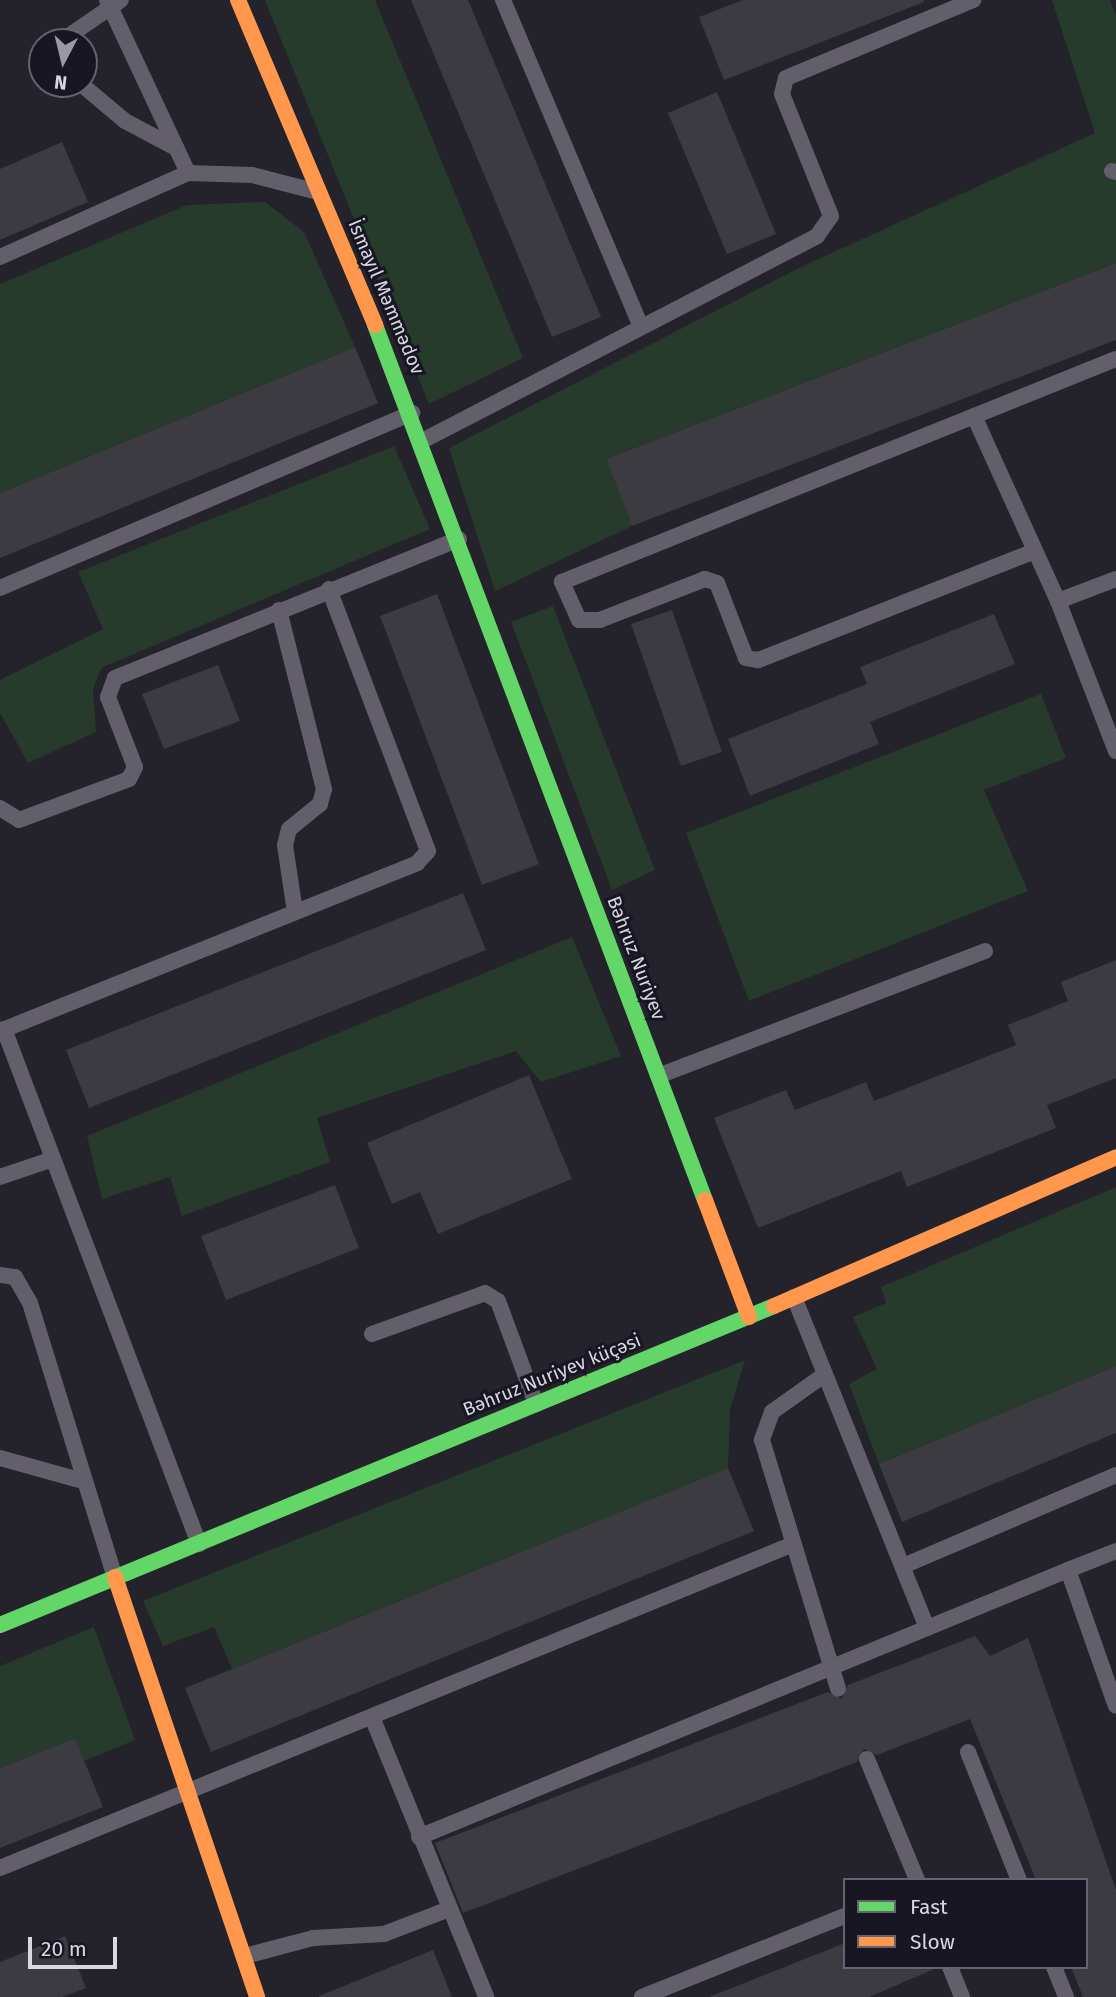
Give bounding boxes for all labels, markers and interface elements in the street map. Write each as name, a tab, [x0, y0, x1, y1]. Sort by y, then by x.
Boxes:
north arrow	[28, 28, 98, 98]
text: N	[53, 70, 68, 95]
street label: İsmayıl Məmmədov	[343, 216, 429, 378]
street label: Bəhruz Nuriyev	[602, 893, 670, 1023]
street label: Bəhruz Nuriyev küçəsi	[460, 1329, 644, 1421]
legend	[843, 1878, 1088, 1969]
text: Fast	[910, 1894, 948, 1920]
scale bar	[32, 1924, 121, 1968]
text: Slow	[910, 1929, 955, 1955]
text: 20 m	[41, 1936, 87, 1962]

